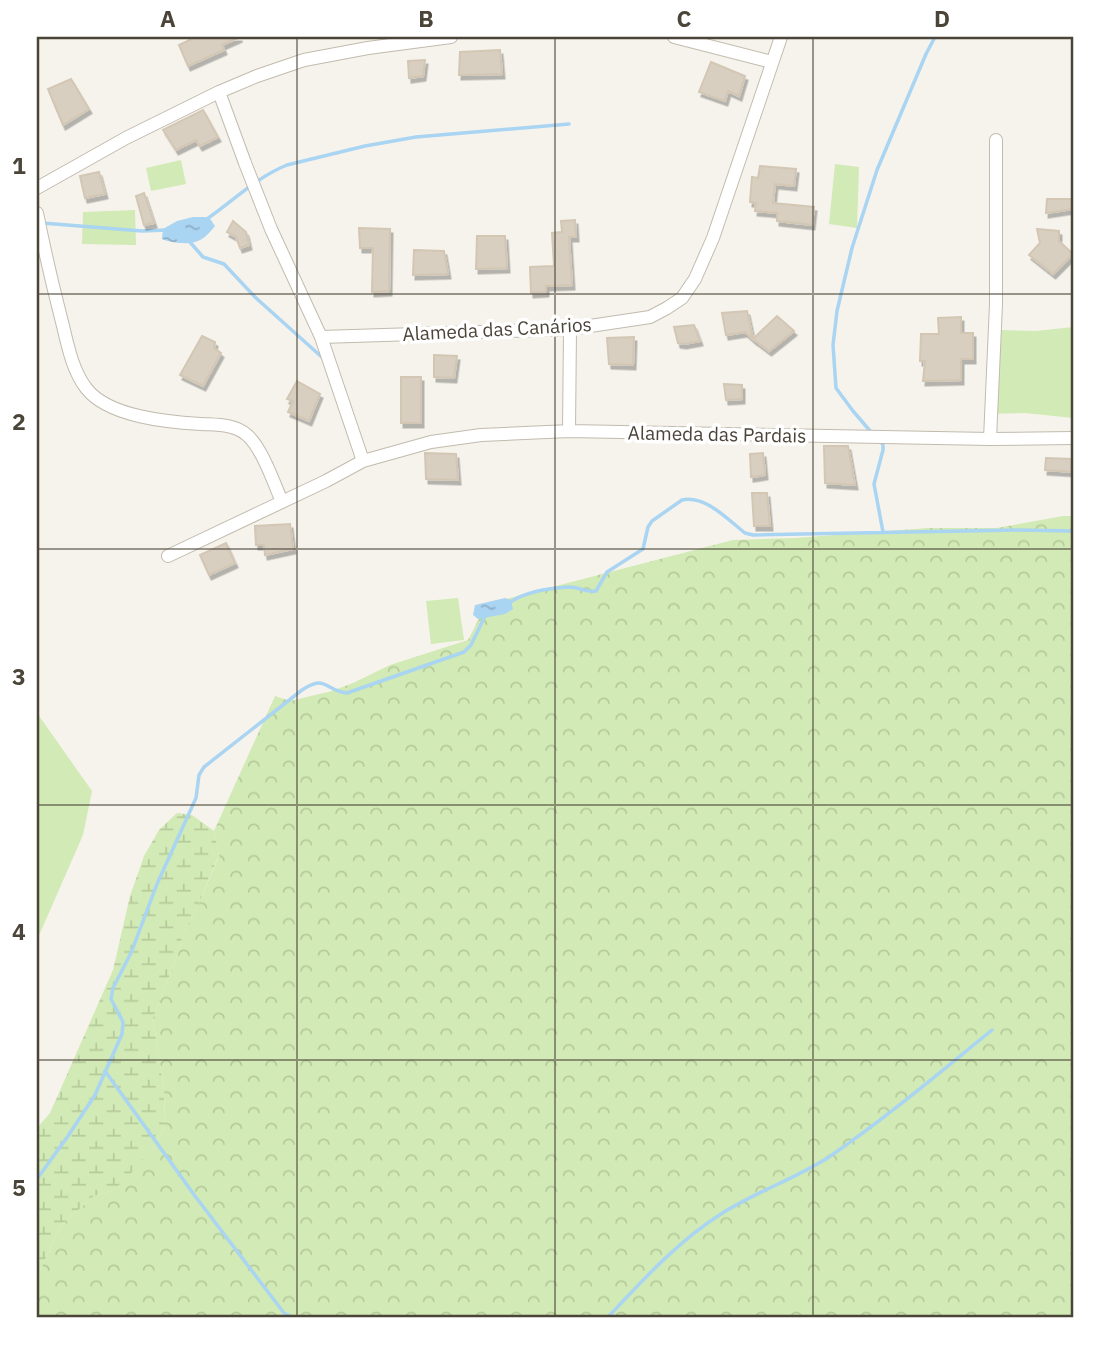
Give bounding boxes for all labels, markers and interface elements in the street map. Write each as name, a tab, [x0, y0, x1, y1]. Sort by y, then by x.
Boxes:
text: A	[160, 3, 176, 33]
text: B	[418, 3, 434, 33]
text: C	[677, 3, 692, 33]
text: D	[934, 3, 950, 33]
text: 1	[12, 150, 26, 180]
street label: Alameda das Canários	[402, 312, 592, 346]
text: 2	[12, 406, 26, 436]
street label: Alameda das Pardais	[628, 420, 806, 448]
text: 3	[12, 661, 26, 691]
text: 4	[12, 916, 26, 946]
text: 5	[12, 1172, 26, 1202]

